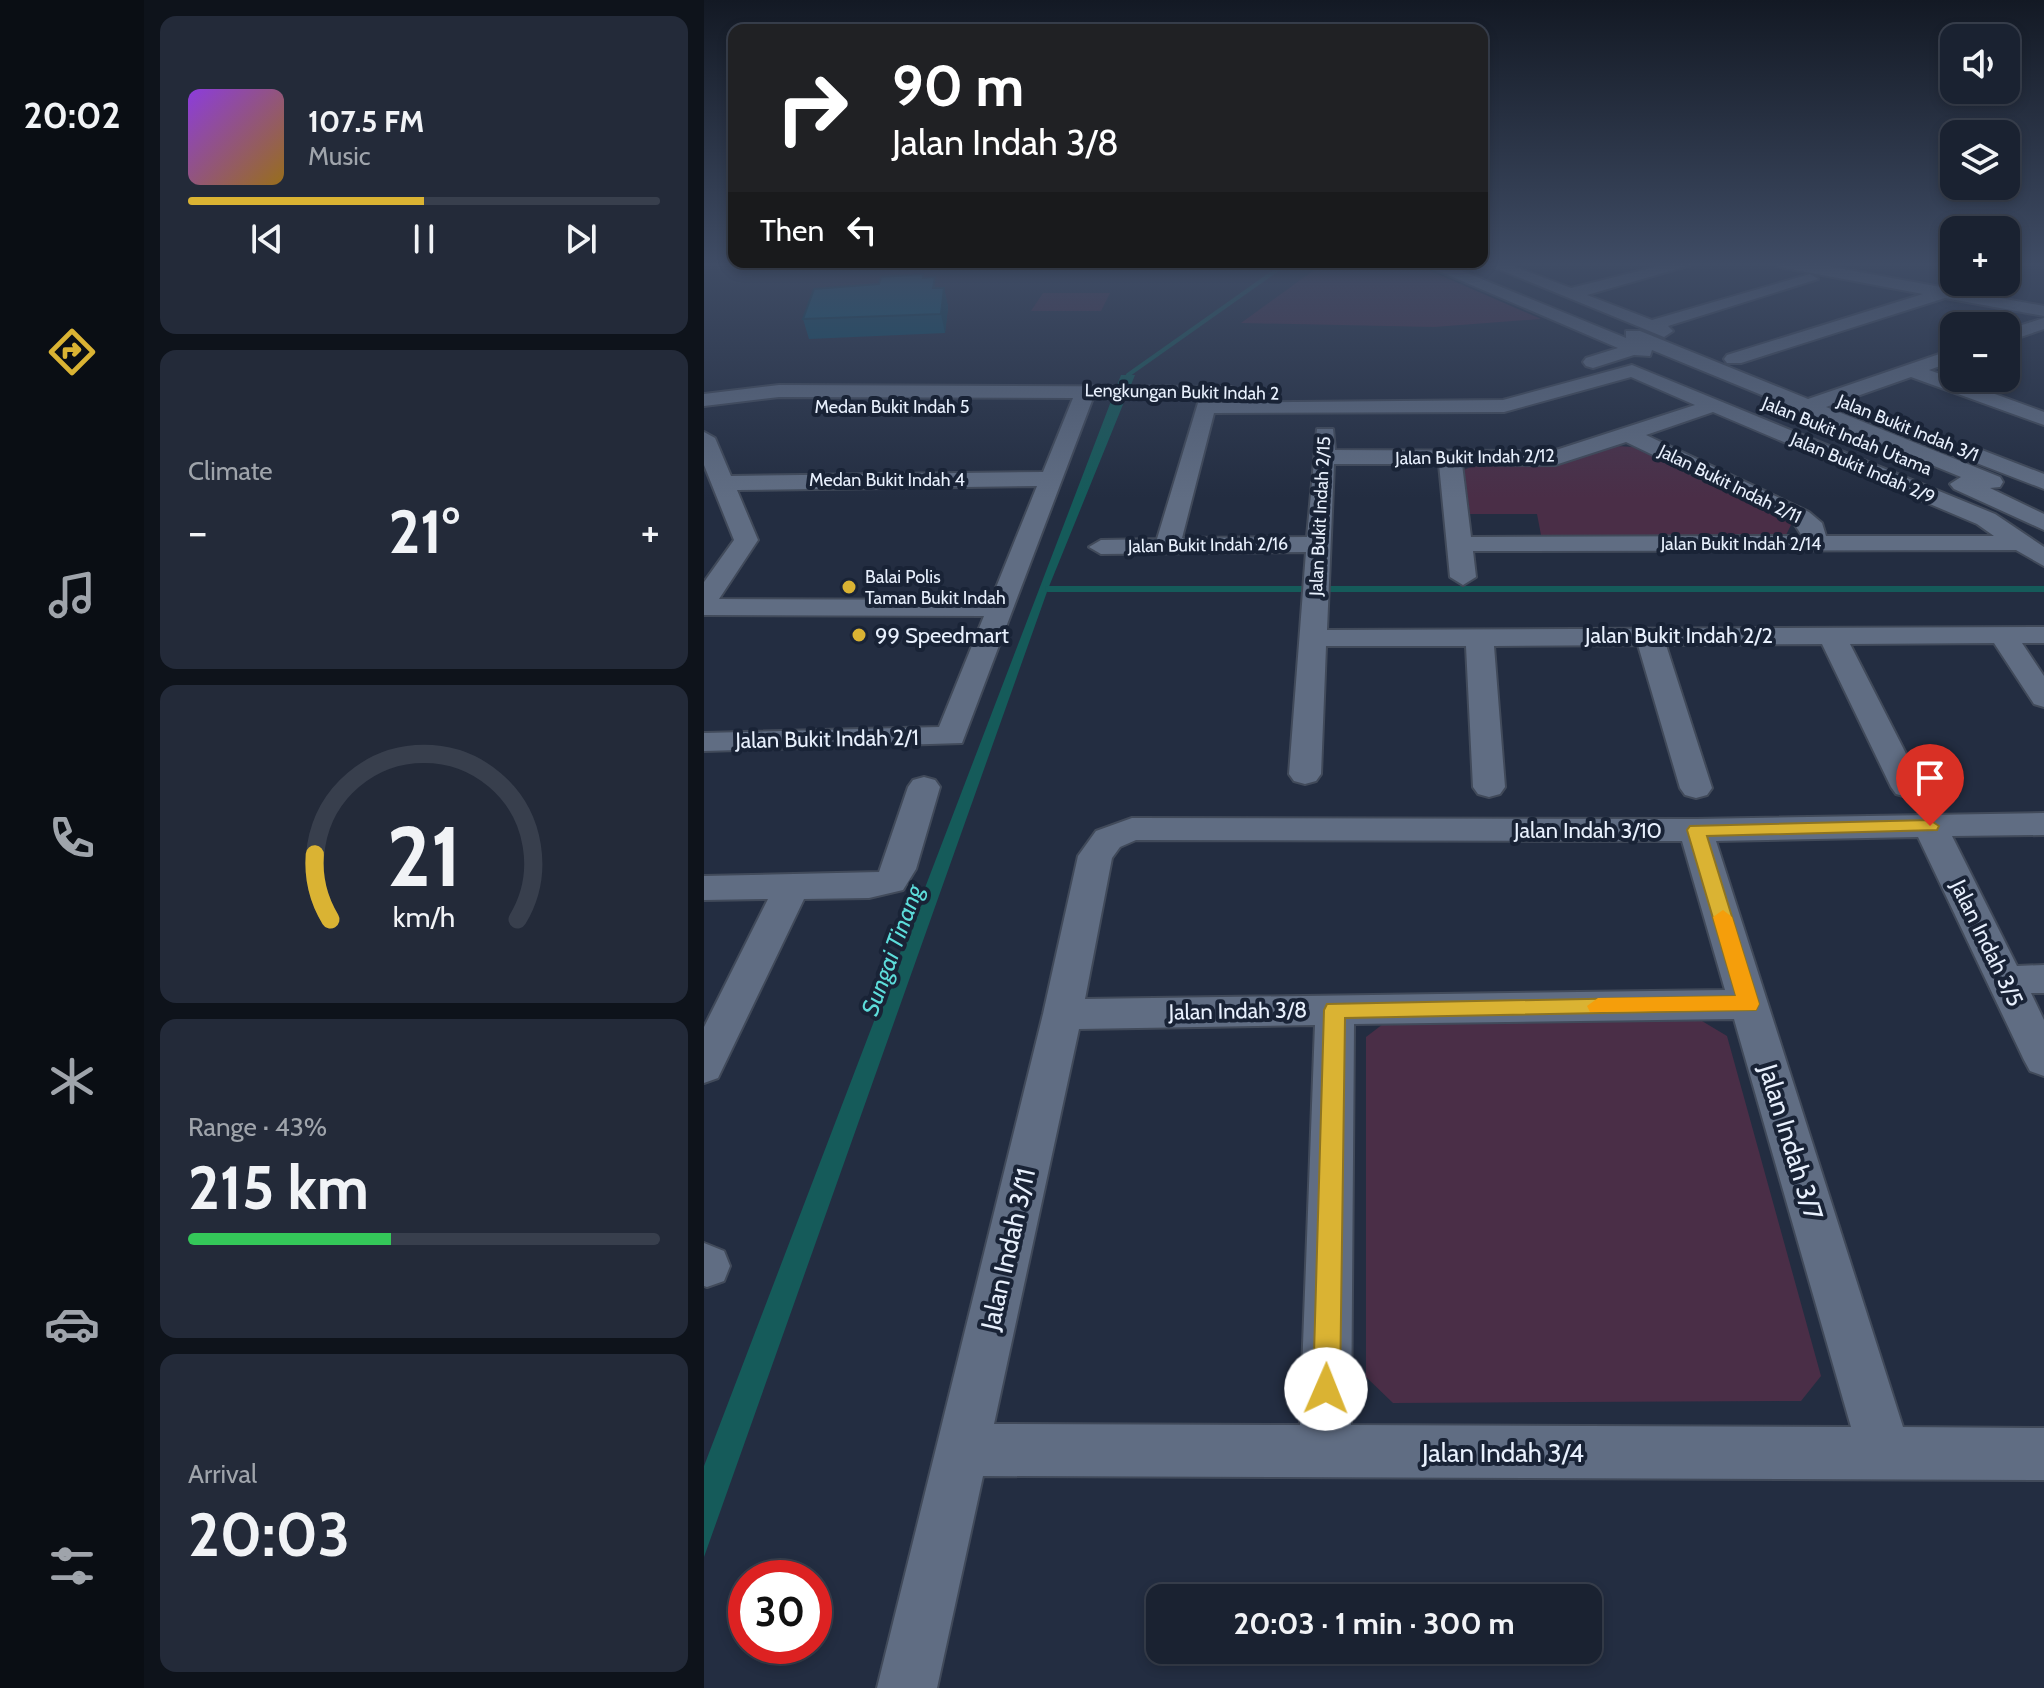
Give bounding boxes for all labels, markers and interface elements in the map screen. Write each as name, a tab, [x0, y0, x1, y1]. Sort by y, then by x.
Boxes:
map controls	[1940, 24, 2020, 392]
button: sound	[1940, 24, 2020, 104]
text: 90 m	[892, 52, 1024, 120]
icon: right	[760, 56, 864, 160]
text: 20:02	[24, 93, 120, 137]
text: 107.5 FM	[308, 103, 424, 140]
text: Jalan Indah 3/8	[892, 120, 1119, 164]
button: layers	[1940, 120, 2020, 200]
text: Music	[308, 140, 371, 172]
icon: left	[840, 208, 884, 252]
text: Then	[760, 212, 824, 249]
button: +	[1940, 216, 2020, 296]
icon: previous	[245, 217, 289, 261]
icon: pause	[402, 217, 446, 261]
icon: next	[559, 217, 603, 261]
button: −	[1940, 312, 2020, 392]
icon: directions	[44, 324, 100, 380]
street label: Lengkungan Bukit Indah 2	[1084, 379, 1280, 405]
street label: Jalan Bukit Indah 3/1	[1833, 389, 1982, 466]
street label: Jalan Bukit Indah Utama	[1758, 392, 1935, 480]
street label: Medan Bukit Indah 5	[814, 396, 970, 418]
street label: Jalan Bukit Indah 2/9	[1787, 427, 1938, 508]
street label: Jalan Bukit Indah 2/15	[1305, 436, 1335, 597]
street label: Jalan Bukit Indah 2/11	[1654, 439, 1805, 528]
street label: Jalan Bukit Indah 2/12	[1394, 445, 1555, 469]
text: Climate	[188, 455, 273, 487]
street label: Medan Bukit Indah 4	[809, 469, 965, 491]
text: 21°	[388, 495, 460, 568]
text: −	[188, 505, 207, 558]
text: +	[641, 505, 660, 558]
street label: Jalan Bukit Indah 2/16	[1127, 533, 1288, 557]
street label: Jalan Bukit Indah 2/14	[1660, 533, 1821, 555]
place label: Balai Polis Taman Bukit Indah	[865, 566, 1006, 609]
icon: music	[44, 567, 100, 623]
marker: Balai Polis Taman Bukit Indah	[840, 578, 858, 596]
place label: 99 Speedmart	[875, 622, 1009, 649]
street label: Jalan Bukit Indah 2/2	[1584, 622, 1773, 649]
marker: 99 Speedmart	[850, 626, 868, 644]
street label: Jalan Bukit Indah 2/1	[734, 724, 919, 754]
pin	[1896, 744, 1964, 826]
icon: arrive	[1908, 756, 1952, 800]
text: 21	[387, 806, 461, 907]
icon: phone	[44, 810, 100, 866]
street label: Jalan Indah 3/10	[1513, 817, 1662, 844]
street label: Jalan Indah 3/5	[1944, 875, 2029, 1011]
water label: Sungai Tinang	[855, 880, 929, 1019]
text: km/h	[393, 899, 455, 934]
street label: Jalan Indah 3/8	[1167, 996, 1308, 1026]
icon: climate	[44, 1053, 100, 1109]
street label: Jalan Indah 3/7	[1752, 1059, 1830, 1224]
text: Range · 43%	[188, 1111, 327, 1143]
text: 215 km	[188, 1151, 369, 1224]
street label: Jalan Indah 3/11	[974, 1165, 1042, 1334]
icon: car	[44, 1296, 100, 1352]
position arrow	[1284, 1347, 1368, 1431]
street label: Jalan Indah 3/4	[1421, 1437, 1584, 1469]
text: Arrival	[188, 1458, 257, 1490]
text: 20:03	[188, 1498, 350, 1571]
icon: filters	[44, 1538, 100, 1594]
speed limit sign: 30	[728, 1560, 832, 1664]
text: 20:03 · 1 min · 300 m	[1234, 1605, 1514, 1642]

